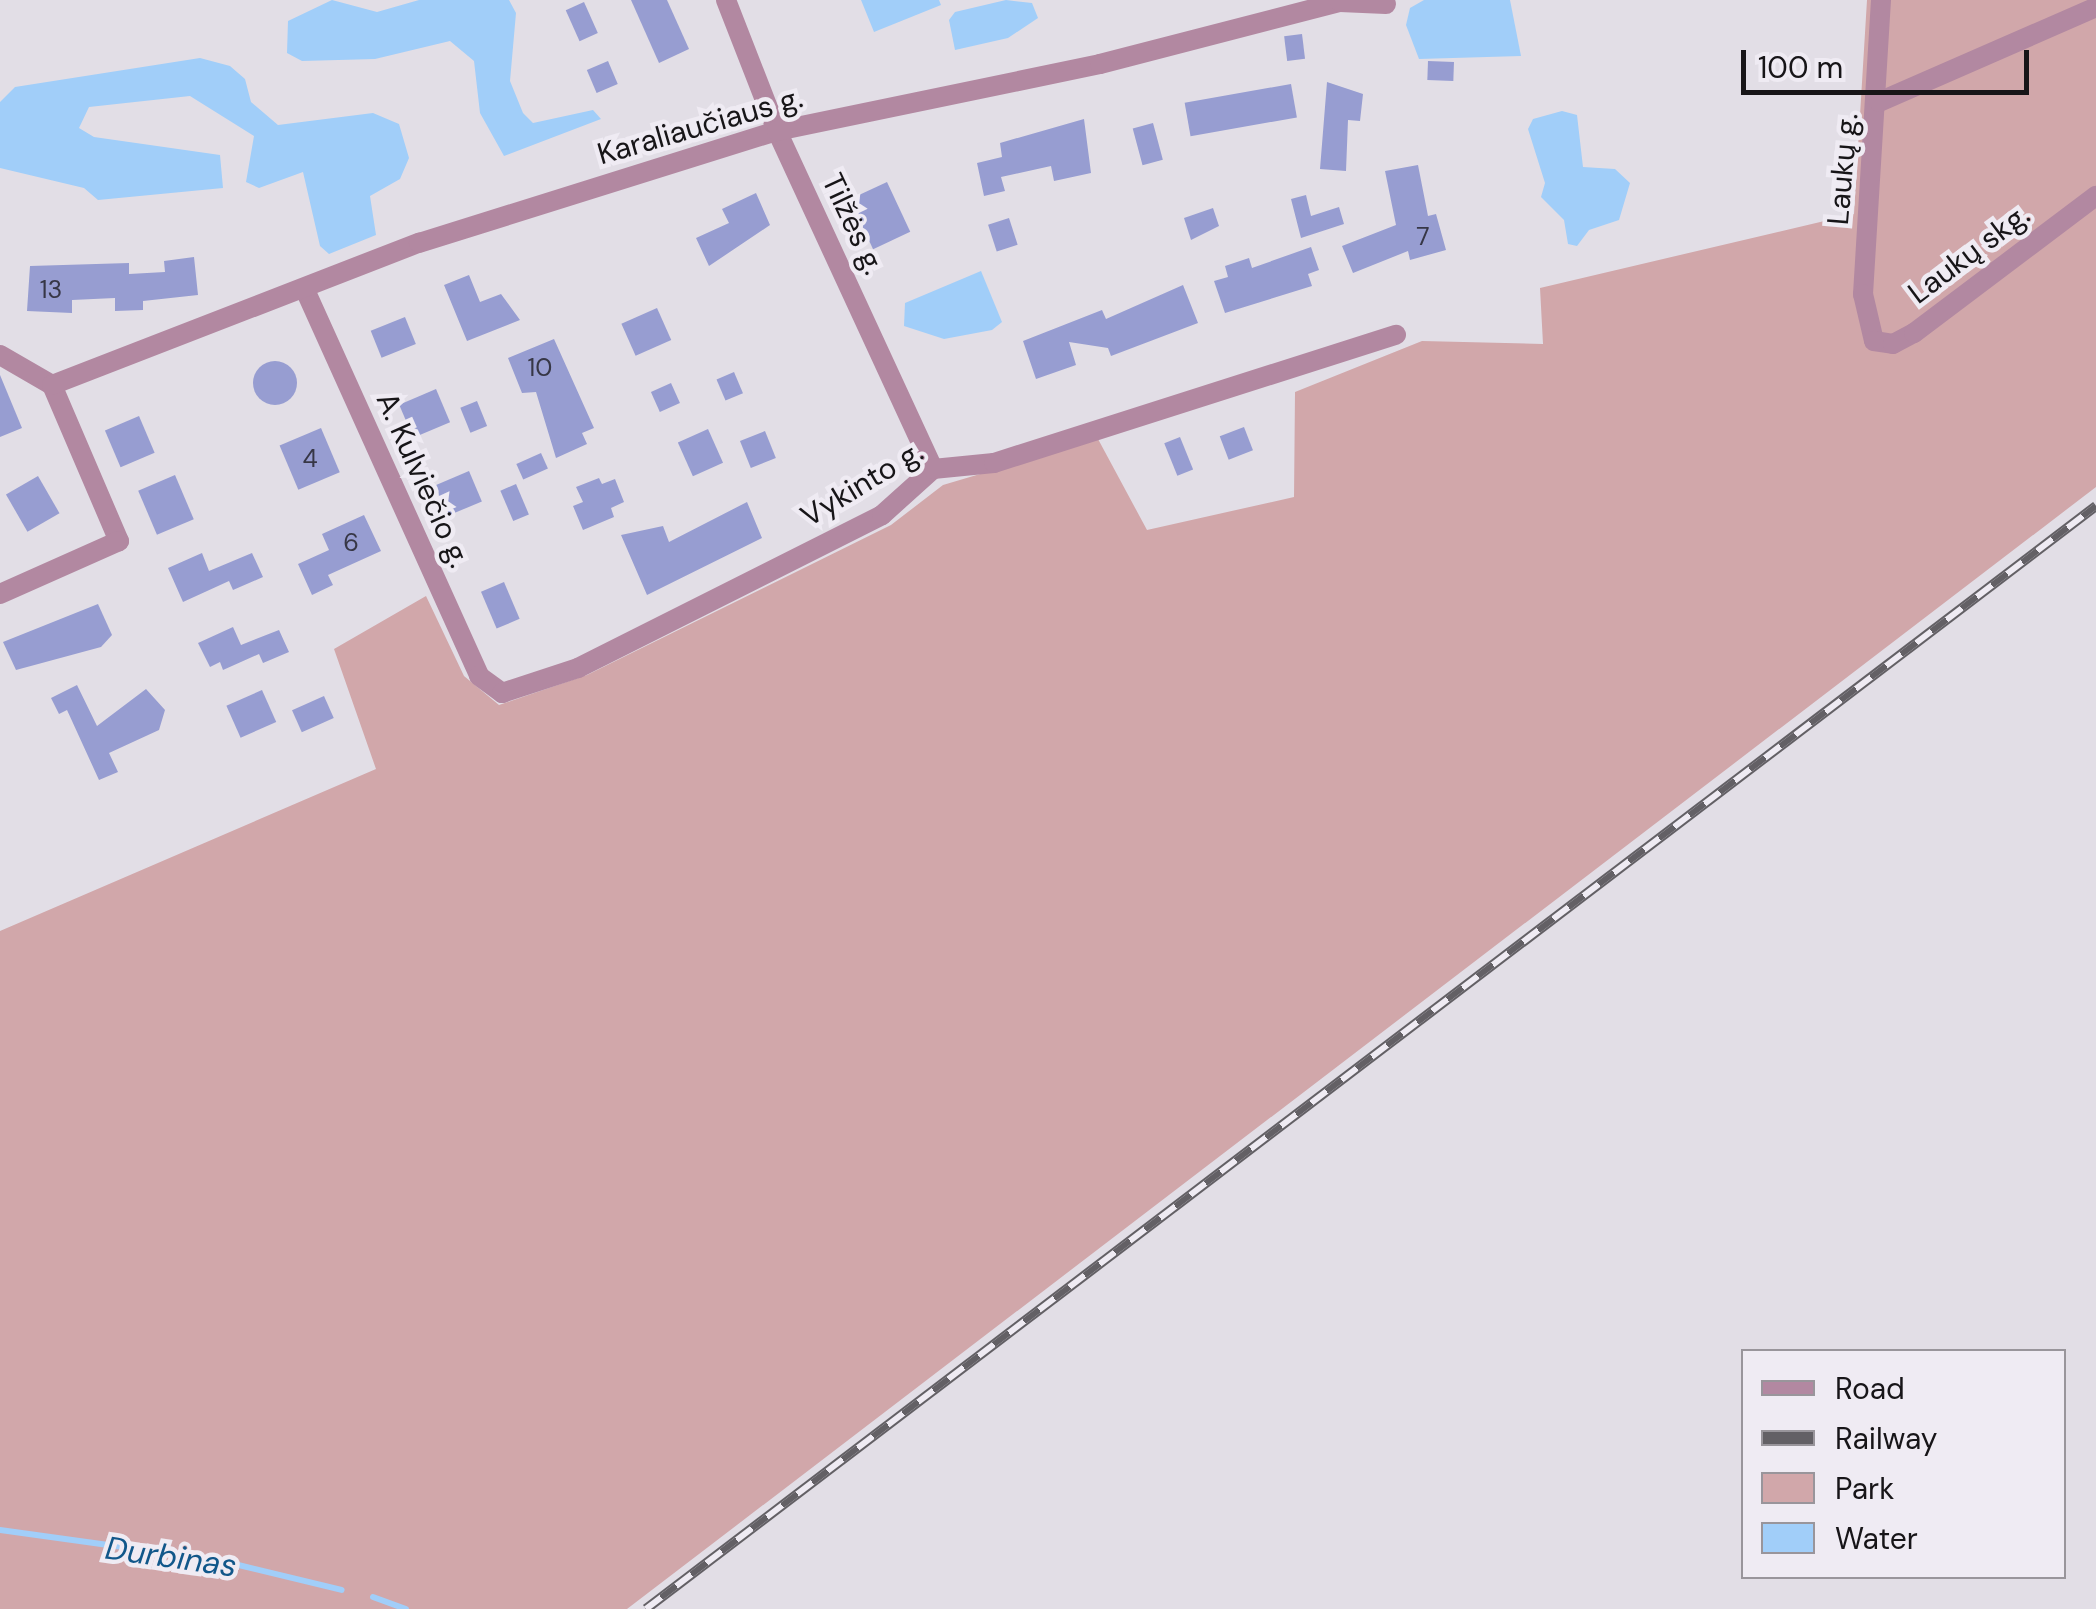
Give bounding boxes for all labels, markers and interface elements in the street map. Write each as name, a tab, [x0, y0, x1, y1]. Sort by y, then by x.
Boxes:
scale bar	[1746, 30, 2034, 92]
text: 100 m	[1758, 48, 1843, 87]
street label: Karaliaučiaus g.	[593, 80, 807, 172]
street label: Laukų g.	[1820, 111, 1866, 227]
street label: Tilžės g.	[814, 168, 892, 280]
street label: Laukų skg.	[1901, 197, 2037, 311]
house number: 7	[1416, 222, 1430, 252]
house number: 13	[40, 275, 62, 305]
house number: 10	[528, 353, 552, 383]
street label: A. Kulviečio g.	[368, 387, 478, 573]
street label: Vykinto g.	[794, 434, 930, 534]
house number: 4	[302, 444, 318, 474]
house number: 6	[343, 528, 359, 558]
legend	[1741, 1349, 2066, 1579]
text: Road	[1835, 1369, 1905, 1408]
text: Railway	[1835, 1419, 1938, 1458]
text: Park	[1835, 1469, 1894, 1508]
text: Water	[1835, 1519, 1918, 1558]
water label: Durbinas	[103, 1529, 239, 1585]

